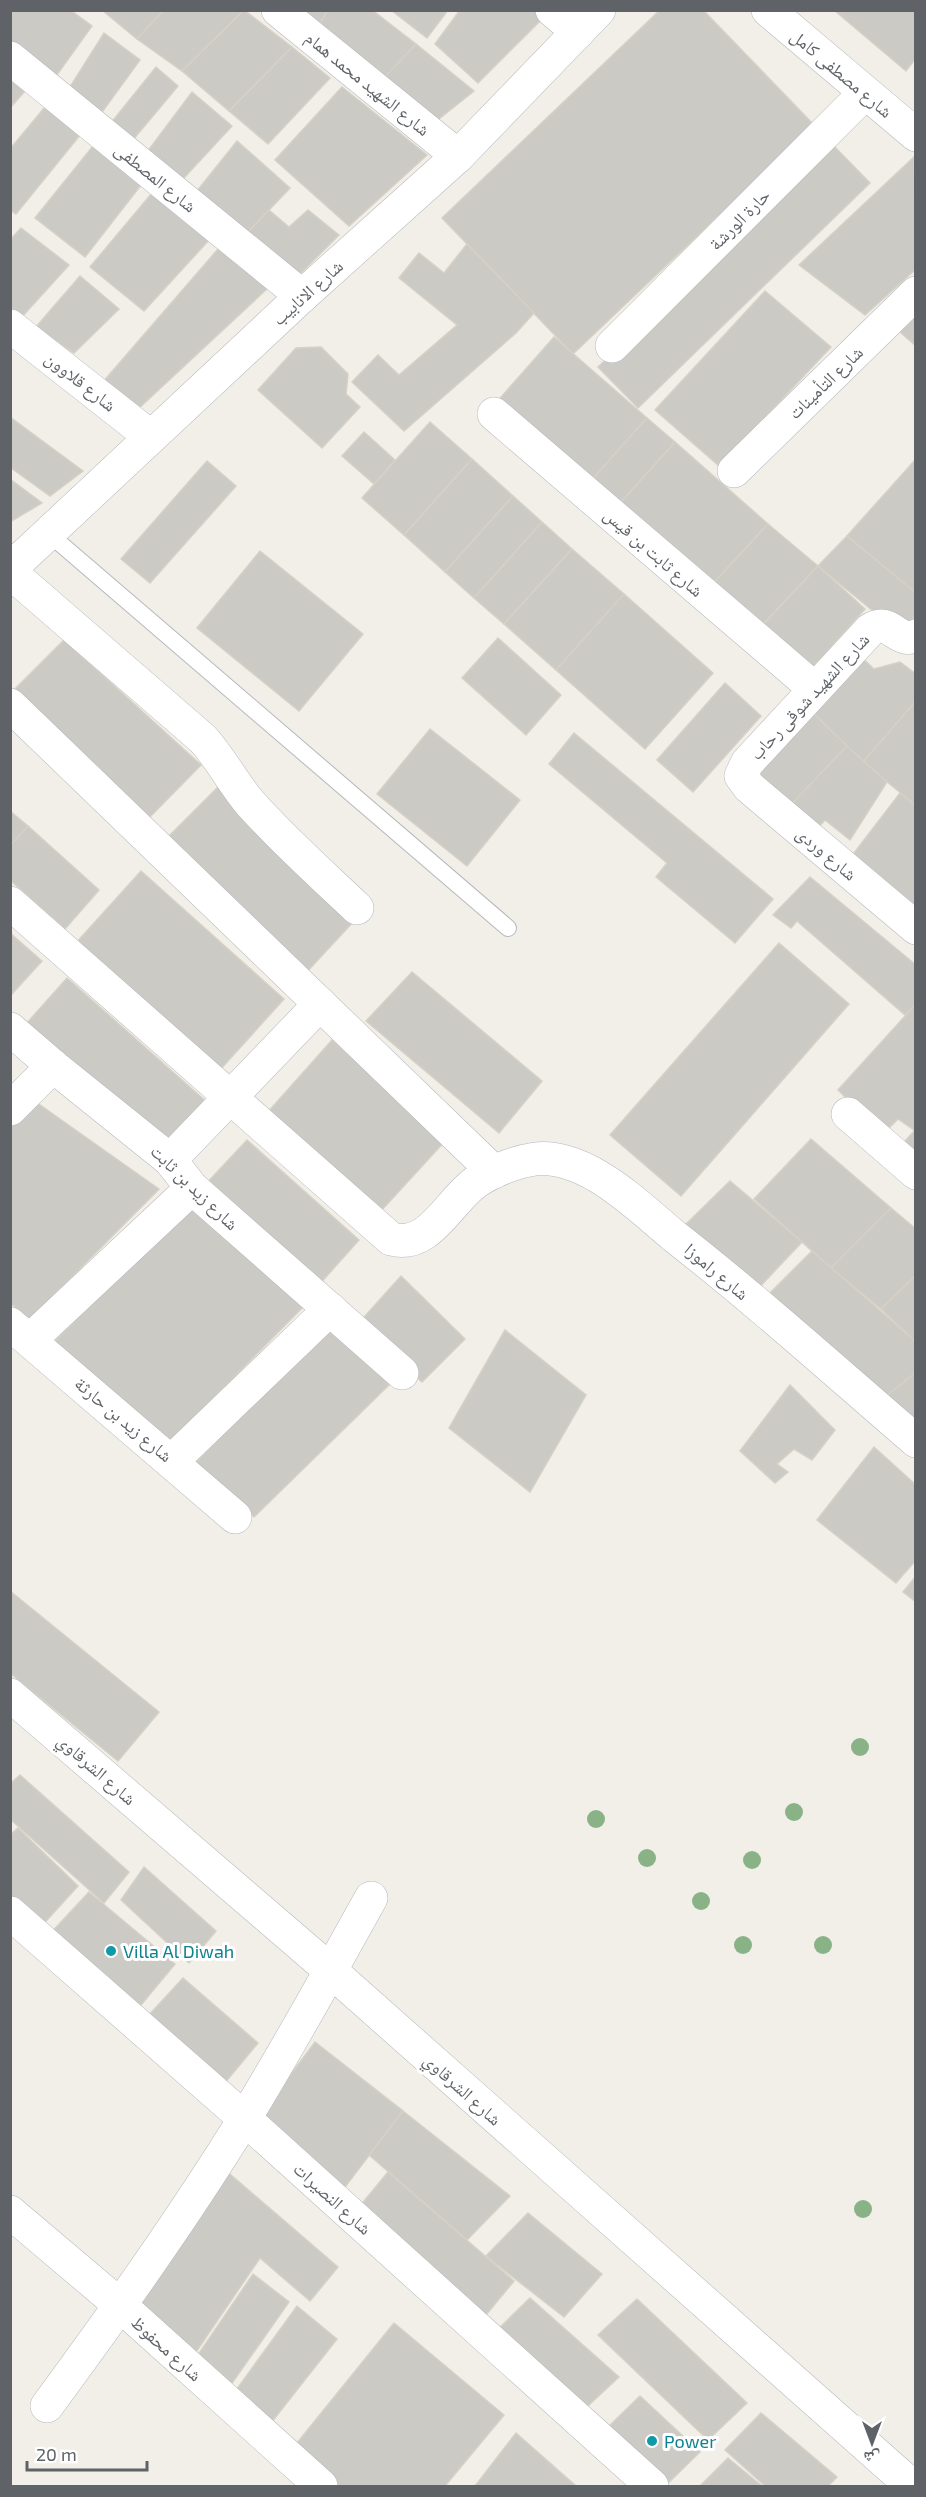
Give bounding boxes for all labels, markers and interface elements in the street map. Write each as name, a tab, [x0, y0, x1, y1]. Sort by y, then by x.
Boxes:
street label: شارع مصطفى كامل	[786, 24, 897, 123]
street label: شارع الشهيد محمد همام	[300, 26, 435, 142]
street label: شارع المصطفى	[110, 137, 201, 217]
street label: حارة الورشة	[704, 184, 774, 254]
street label: شارع الانابيب	[267, 255, 348, 330]
street label: شارع التأمينات	[783, 341, 868, 424]
street label: شارع قلاوون	[40, 346, 121, 416]
street label: شارع ثابت بن قيس	[599, 503, 708, 602]
street label: شارع الشهيد شوقى رحاب	[745, 628, 874, 765]
street label: شارع وردى	[792, 821, 862, 885]
street label: شارع زيد بن ثابت	[146, 1140, 244, 1235]
street label: شارع راموزا	[680, 1238, 754, 1305]
street label: شارع زيد بن حارثة	[70, 1372, 177, 1467]
street label: شارع الشرقاوي	[50, 1729, 141, 1813]
place label: Villa Al Diwah	[123, 1940, 234, 1962]
marker: Villa Al Diwah	[104, 1944, 118, 1958]
street label: شارع الشرقاوي	[416, 2048, 506, 2133]
street label: شارع النصيرات	[289, 2157, 377, 2240]
street label: شارع محفوظ	[126, 2310, 207, 2386]
north arrow	[842, 2413, 902, 2473]
place label: Power	[664, 2430, 716, 2452]
scale bar	[27, 2434, 147, 2472]
marker: Power	[645, 2434, 659, 2448]
text: 20 m	[36, 2443, 77, 2465]
text: ش	[863, 2448, 880, 2468]

